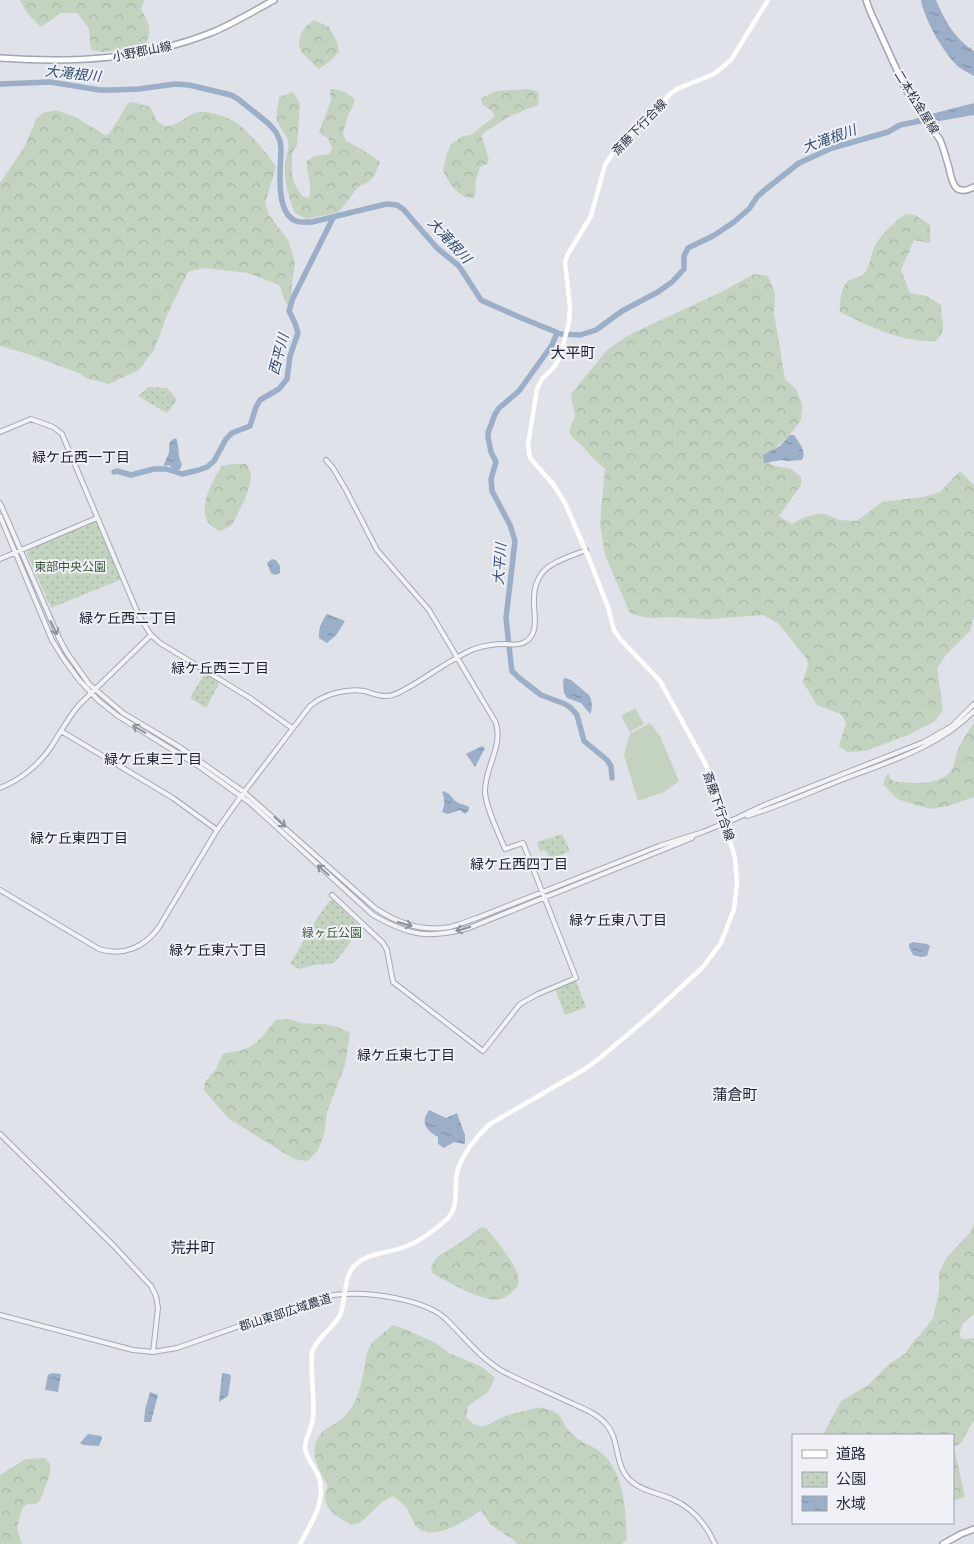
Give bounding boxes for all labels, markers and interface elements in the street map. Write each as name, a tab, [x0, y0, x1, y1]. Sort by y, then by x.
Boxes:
street label: 小野郡山線	[111, 37, 173, 65]
water label: 大滝根川	[44, 61, 104, 86]
street label: 二本松金屋線	[891, 67, 943, 137]
street label: 斎藤下行合線	[608, 95, 670, 159]
water label: 大滝根川	[799, 119, 860, 157]
water label: 大滝根川	[424, 213, 477, 268]
water label: 西平川	[263, 329, 293, 377]
district label: 大平町	[550, 342, 596, 363]
district label: 緑ケ丘西一丁目	[32, 447, 130, 466]
water label: 大平川	[488, 540, 510, 586]
park label: 東部中央公園	[34, 558, 106, 575]
district label: 緑ケ丘西二丁目	[79, 608, 177, 627]
one-way arrow	[50, 620, 59, 635]
district label: 緑ケ丘西三丁目	[171, 658, 269, 677]
one-way arrow	[132, 724, 146, 734]
district label: 緑ケ丘東三丁目	[104, 749, 202, 768]
street label: 斎藤下行合線	[699, 769, 739, 843]
one-way arrow	[273, 817, 286, 828]
district label: 緑ケ丘東四丁目	[30, 828, 128, 847]
district label: 緑ケ丘西四丁目	[470, 854, 568, 873]
one-way arrow	[316, 864, 329, 876]
district label: 緑ケ丘東八丁目	[569, 910, 667, 929]
one-way arrow	[397, 919, 413, 929]
park label: 緑ヶ丘公園	[302, 924, 362, 941]
one-way arrow	[456, 924, 472, 934]
district label: 緑ケ丘東六丁目	[169, 940, 267, 959]
district label: 緑ケ丘東七丁目	[357, 1045, 455, 1064]
district label: 蒲倉町	[712, 1084, 758, 1105]
district label: 荒井町	[170, 1237, 216, 1258]
street label: 郡山東部広域農道	[237, 1289, 333, 1335]
legend	[792, 1434, 954, 1524]
text: 道路	[836, 1443, 866, 1464]
text: 公園	[836, 1468, 866, 1489]
text: 水域	[836, 1493, 866, 1514]

